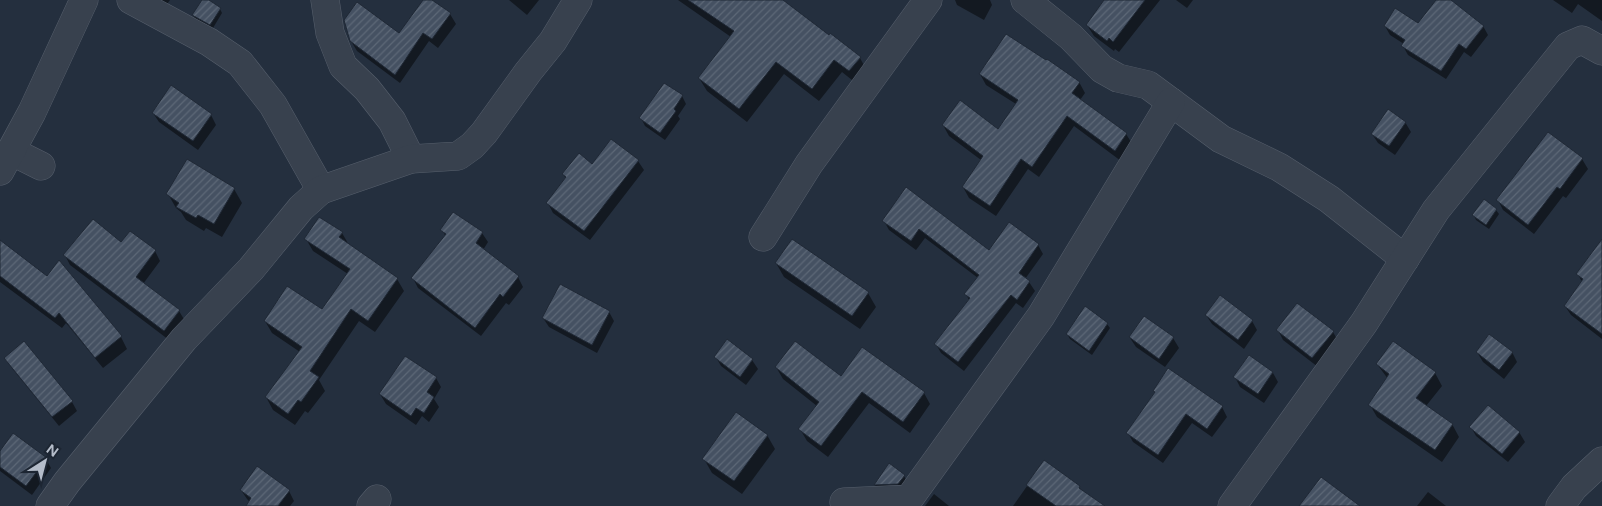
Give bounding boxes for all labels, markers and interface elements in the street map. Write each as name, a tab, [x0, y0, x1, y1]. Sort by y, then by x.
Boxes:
north arrow	[20, 436, 70, 486]
text: N	[43, 441, 62, 461]

